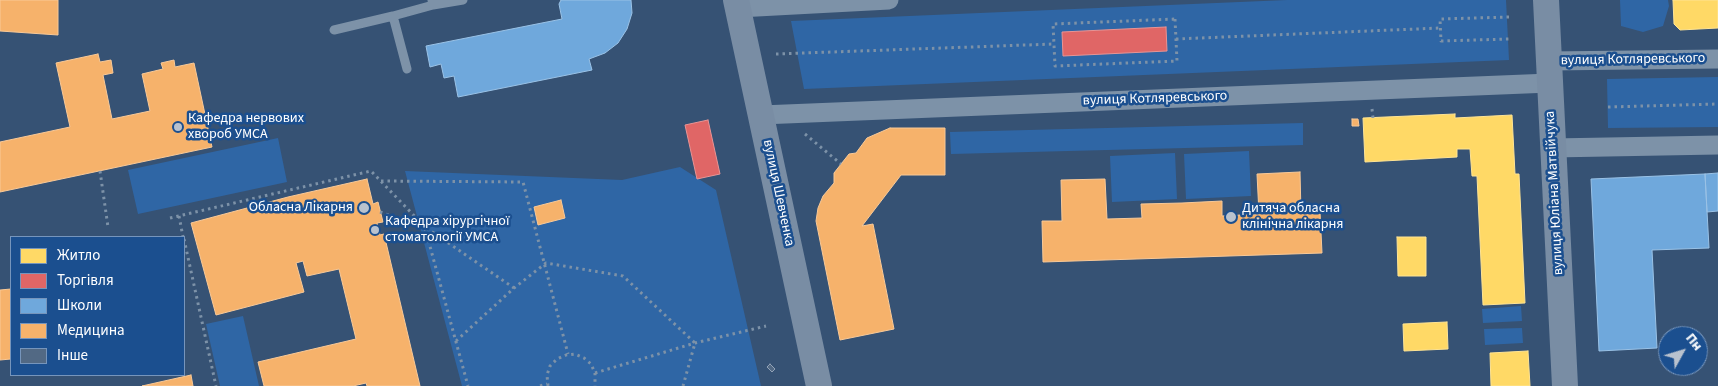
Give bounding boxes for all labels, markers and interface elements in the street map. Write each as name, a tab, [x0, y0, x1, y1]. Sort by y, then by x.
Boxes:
street label: вулиця Котляревського	[1561, 50, 1705, 70]
street label: вулиця Котляревського	[1082, 88, 1228, 110]
street label: вулиця Юліана Матвійчука	[1542, 110, 1568, 276]
place label: Кафедра нервових хвороб УМСА	[188, 111, 304, 144]
marker: Кафедра нервових хвороб УМСА	[172, 121, 184, 133]
street label: вулиця Шевченка	[758, 138, 798, 248]
place label: Обласна Лікарня	[249, 200, 353, 216]
marker: Обласна Лікарня	[357, 201, 371, 215]
place label: Дитяча обласна клінічна лікарня	[1242, 201, 1344, 233]
marker: Дитяча обласна клінічна лікарня	[1224, 210, 1238, 224]
place label: Кафедра хірургічної стоматології УМСА	[385, 214, 509, 246]
marker: Кафедра хірургічної стоматології УМСА	[369, 224, 381, 236]
legend	[10, 236, 185, 376]
text: Житло	[57, 245, 100, 266]
text: Торгівля	[57, 270, 114, 291]
text: Школи	[57, 295, 102, 316]
text: Медицина	[57, 320, 125, 341]
north arrow	[1658, 326, 1708, 376]
text: Пн	[1681, 329, 1707, 355]
text: Інше	[57, 345, 88, 366]

